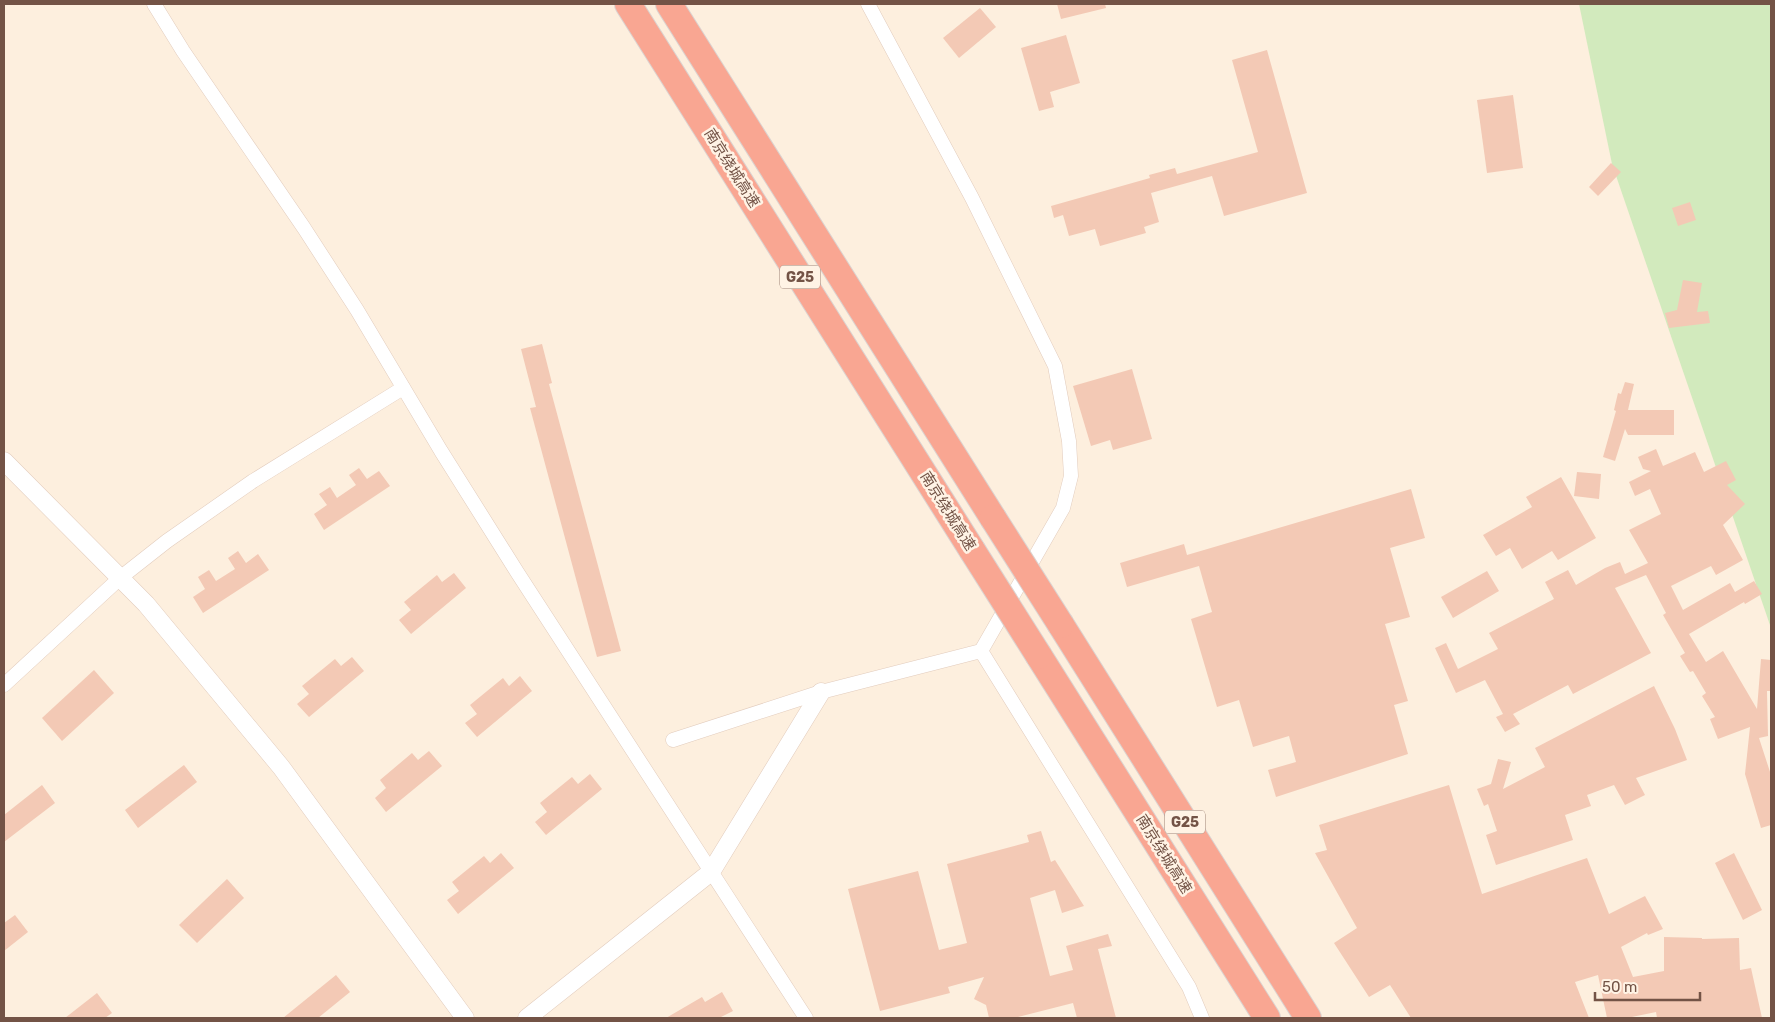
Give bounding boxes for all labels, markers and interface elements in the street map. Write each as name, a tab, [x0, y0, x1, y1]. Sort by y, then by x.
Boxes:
street label: 南京绕城高速	[701, 125, 763, 211]
road number: G25	[780, 266, 820, 288]
street label: 南京绕城高速	[917, 468, 979, 554]
road number: G25	[1165, 810, 1205, 834]
street label: 南京绕城高速	[1133, 811, 1195, 897]
scale bar	[1595, 970, 1700, 1002]
text: 50 m	[1602, 978, 1637, 996]

